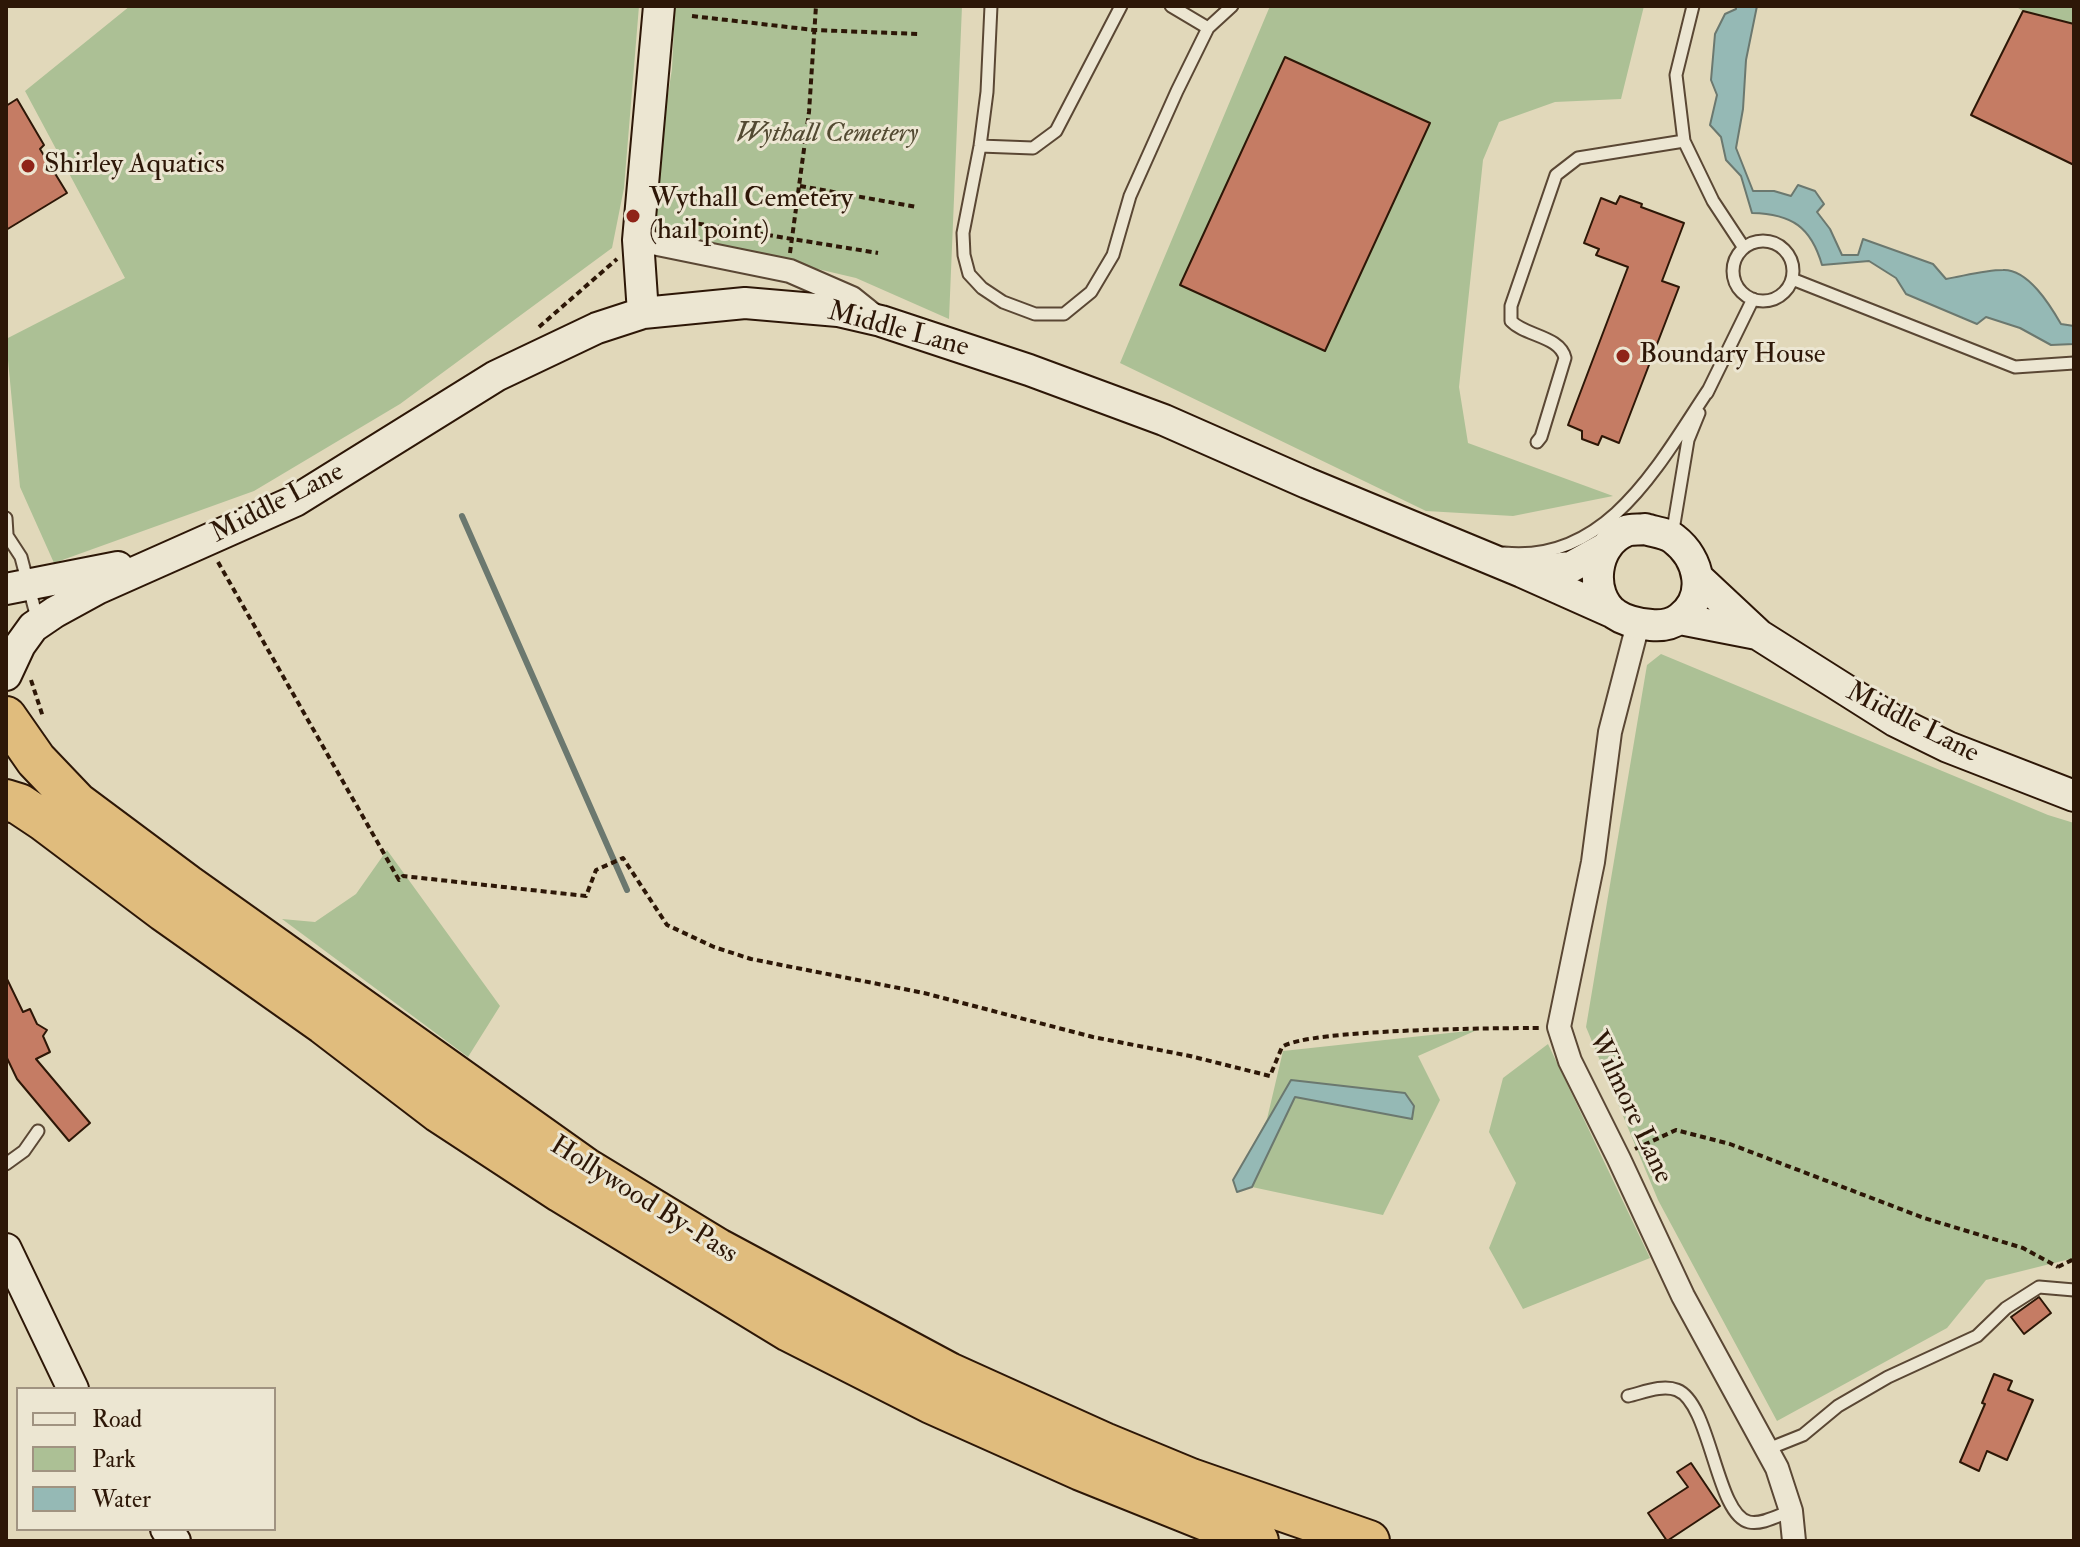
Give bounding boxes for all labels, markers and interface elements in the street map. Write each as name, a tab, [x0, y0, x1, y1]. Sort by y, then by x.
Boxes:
park label: Wythall Cemetery	[736, 118, 918, 152]
place label: Shirley Aquatics	[44, 149, 224, 183]
marker: Shirley Aquatics	[19, 157, 37, 175]
place label: Wythall Cemetery (hail point)	[649, 183, 853, 249]
marker: Wythall Cemetery (hail point)	[624, 207, 642, 225]
street label: Middle Lane	[824, 296, 972, 366]
place label: Boundary House	[1639, 339, 1825, 373]
marker: Boundary House	[1614, 347, 1632, 365]
street label: Middle Lane	[206, 456, 350, 552]
street label: Middle Lane	[1840, 676, 1984, 772]
street label: Wilmore Lane	[1579, 1027, 1679, 1189]
street label: Hollywood By-Pass	[543, 1130, 743, 1272]
legend	[16, 1387, 276, 1531]
text: Road	[92, 1404, 142, 1435]
text: Park	[92, 1444, 136, 1475]
text: Water	[92, 1484, 151, 1515]

